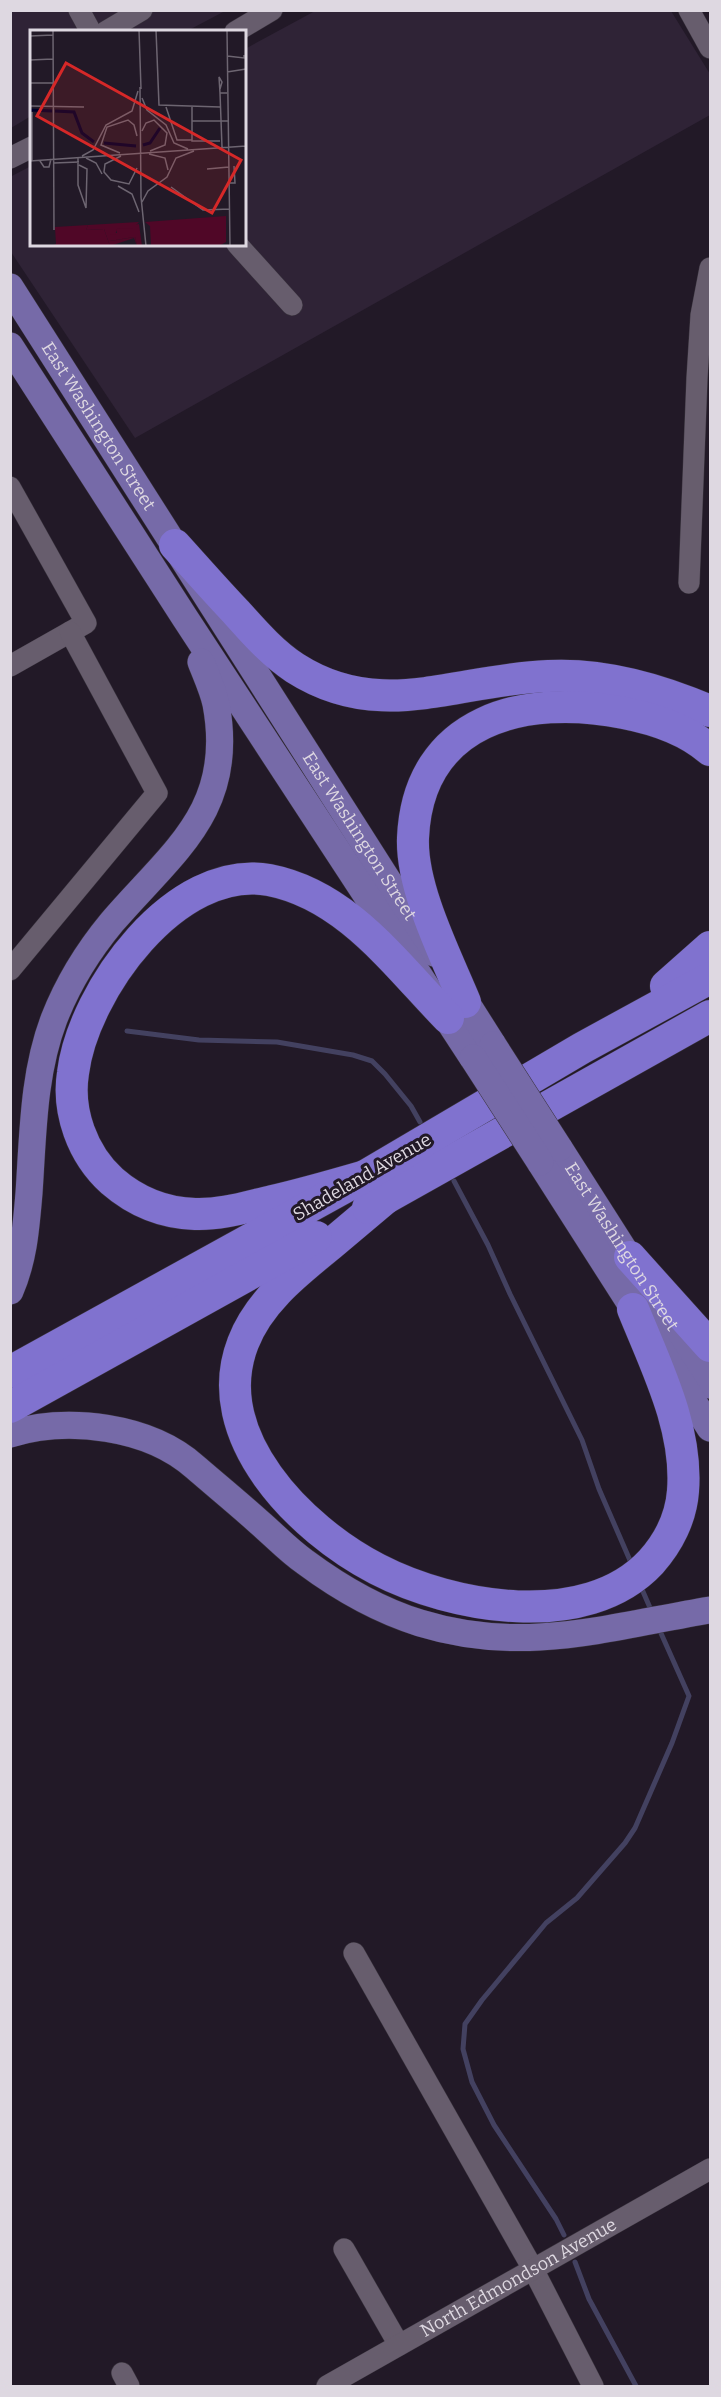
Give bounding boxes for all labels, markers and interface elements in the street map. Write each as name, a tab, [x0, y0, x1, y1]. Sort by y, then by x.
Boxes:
inset map	[30, 30, 246, 246]
street label: East Washington Street	[37, 338, 161, 515]
street label: East Washington Street	[298, 748, 422, 925]
street label: Shadeland Avenue	[289, 1128, 435, 1226]
street label: East Washington Street	[560, 1158, 684, 1335]
street label: North Edmondson Avenue	[416, 2213, 620, 2342]

